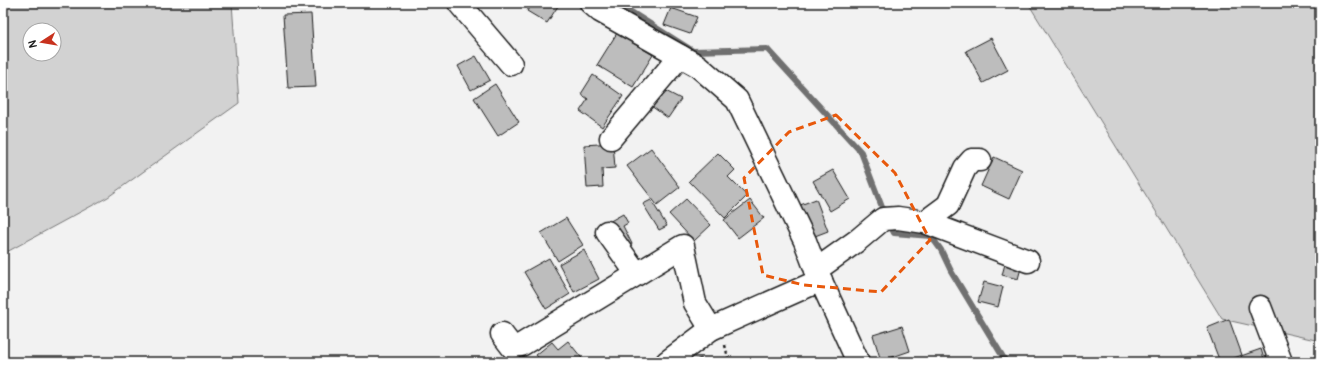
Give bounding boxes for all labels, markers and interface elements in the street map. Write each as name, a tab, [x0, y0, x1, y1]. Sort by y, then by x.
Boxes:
north arrow	[22, 22, 62, 62]
text: N	[25, 38, 40, 49]

